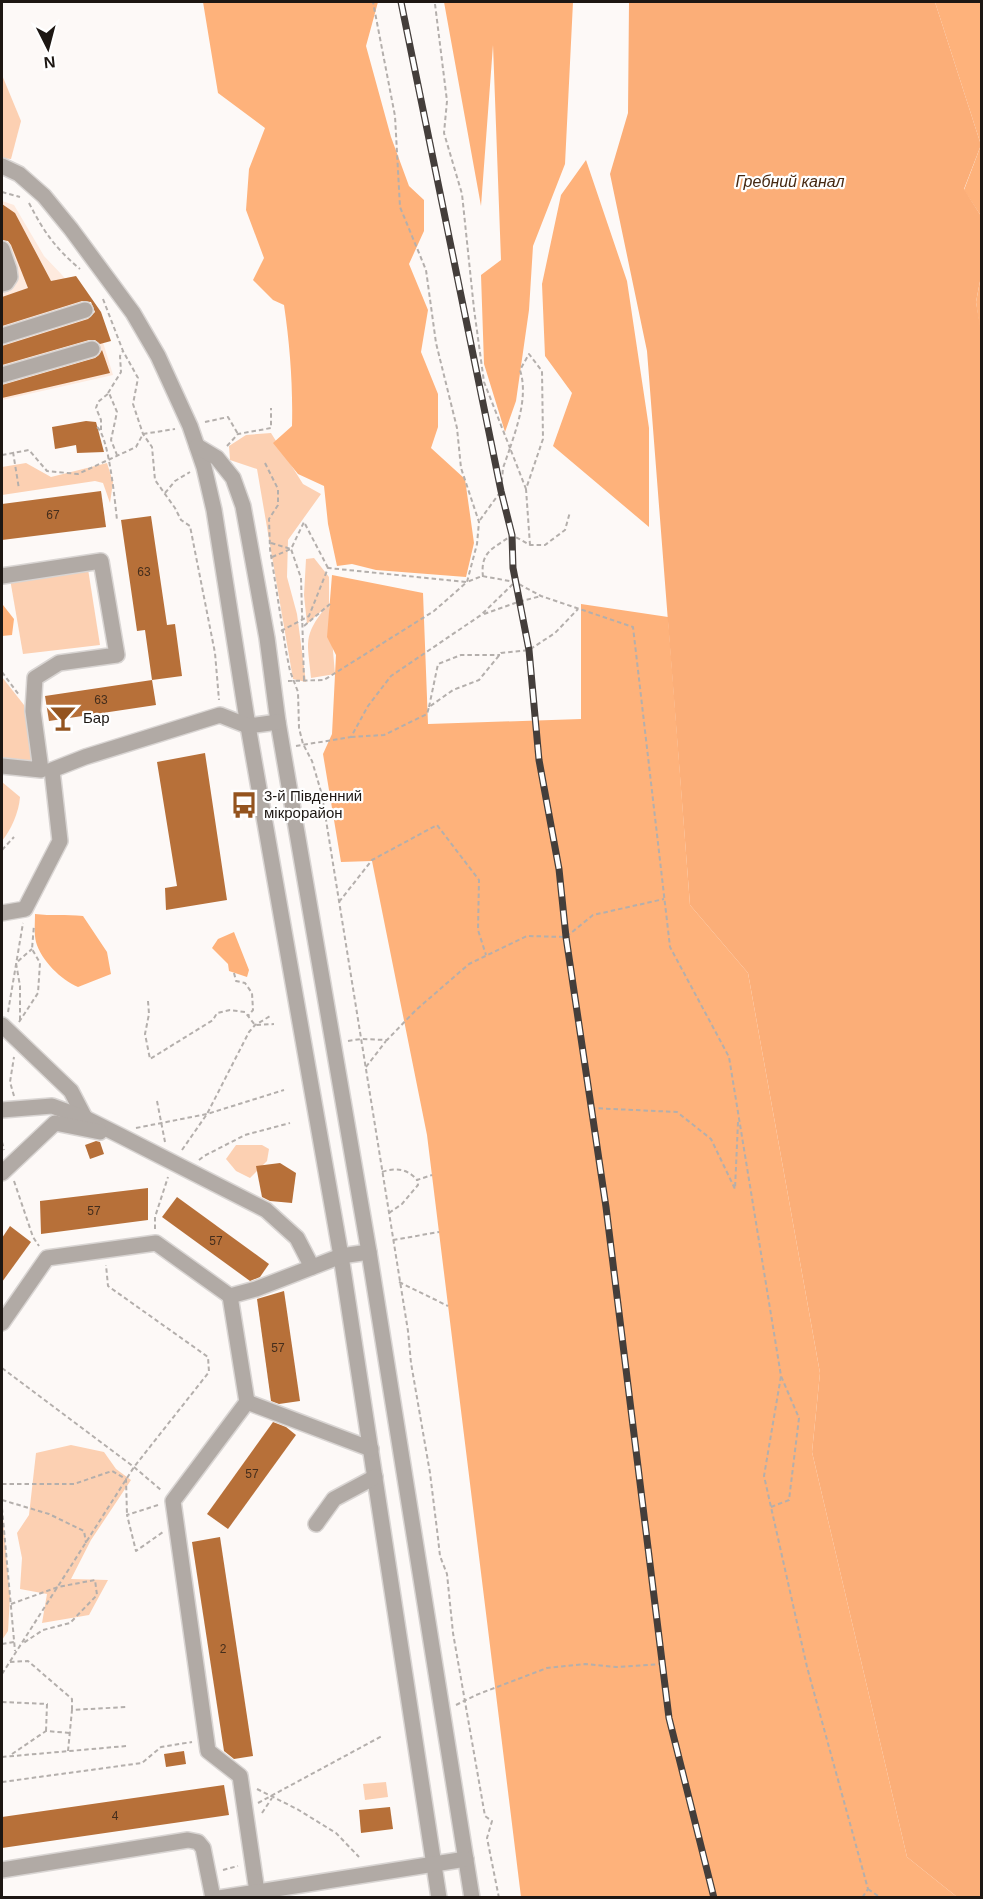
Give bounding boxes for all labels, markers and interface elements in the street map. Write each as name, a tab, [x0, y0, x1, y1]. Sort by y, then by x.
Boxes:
north arrow	[18, 18, 78, 78]
text: N	[43, 53, 56, 71]
water label: Гребний канал	[736, 173, 844, 190]
house number: 67	[46, 508, 60, 522]
house number: 63	[137, 565, 151, 579]
house number: 63	[94, 693, 108, 707]
bar icon: Бар	[48, 703, 78, 733]
place label: Бар	[83, 709, 110, 726]
place label: 3-й Південний мікрорайон	[264, 787, 362, 821]
bus stop icon: 3-й Південний мікрорайон	[229, 790, 259, 820]
house number: 57	[87, 1204, 101, 1218]
house number: 57	[209, 1234, 223, 1248]
house number: 57	[271, 1341, 285, 1355]
house number: 57	[245, 1467, 259, 1481]
house number: 2	[220, 1642, 227, 1656]
house number: 4	[112, 1809, 119, 1823]

